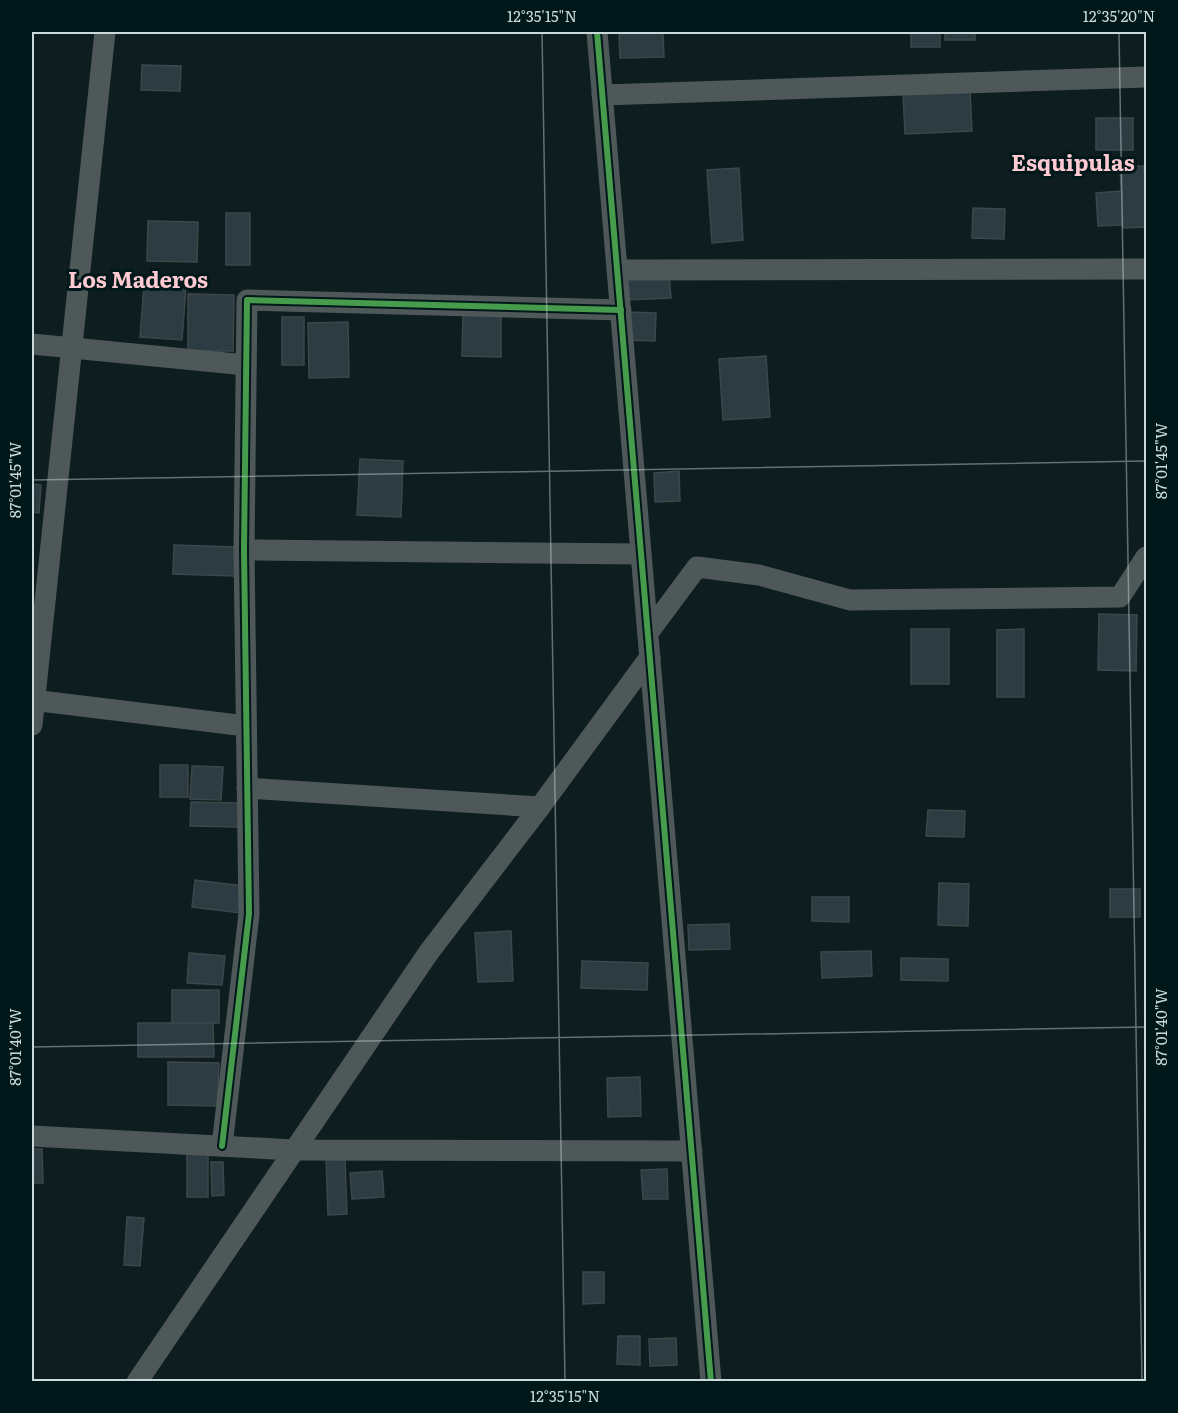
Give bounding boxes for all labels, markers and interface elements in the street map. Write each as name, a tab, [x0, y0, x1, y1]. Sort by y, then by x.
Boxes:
text: 12°35'15"N	[507, 4, 577, 27]
text: 12°35'20"N	[1083, 4, 1155, 27]
district label: Esquipulas	[1011, 145, 1135, 178]
district label: Los Maderos	[68, 262, 208, 295]
text: 87°01'45"W	[1149, 422, 1172, 499]
text: 87°01'45"W	[3, 441, 26, 518]
text: 87°01'40"W	[1149, 988, 1172, 1066]
text: 87°01'40"W	[3, 1008, 26, 1086]
text: 12°35'15"N	[530, 1384, 600, 1407]

